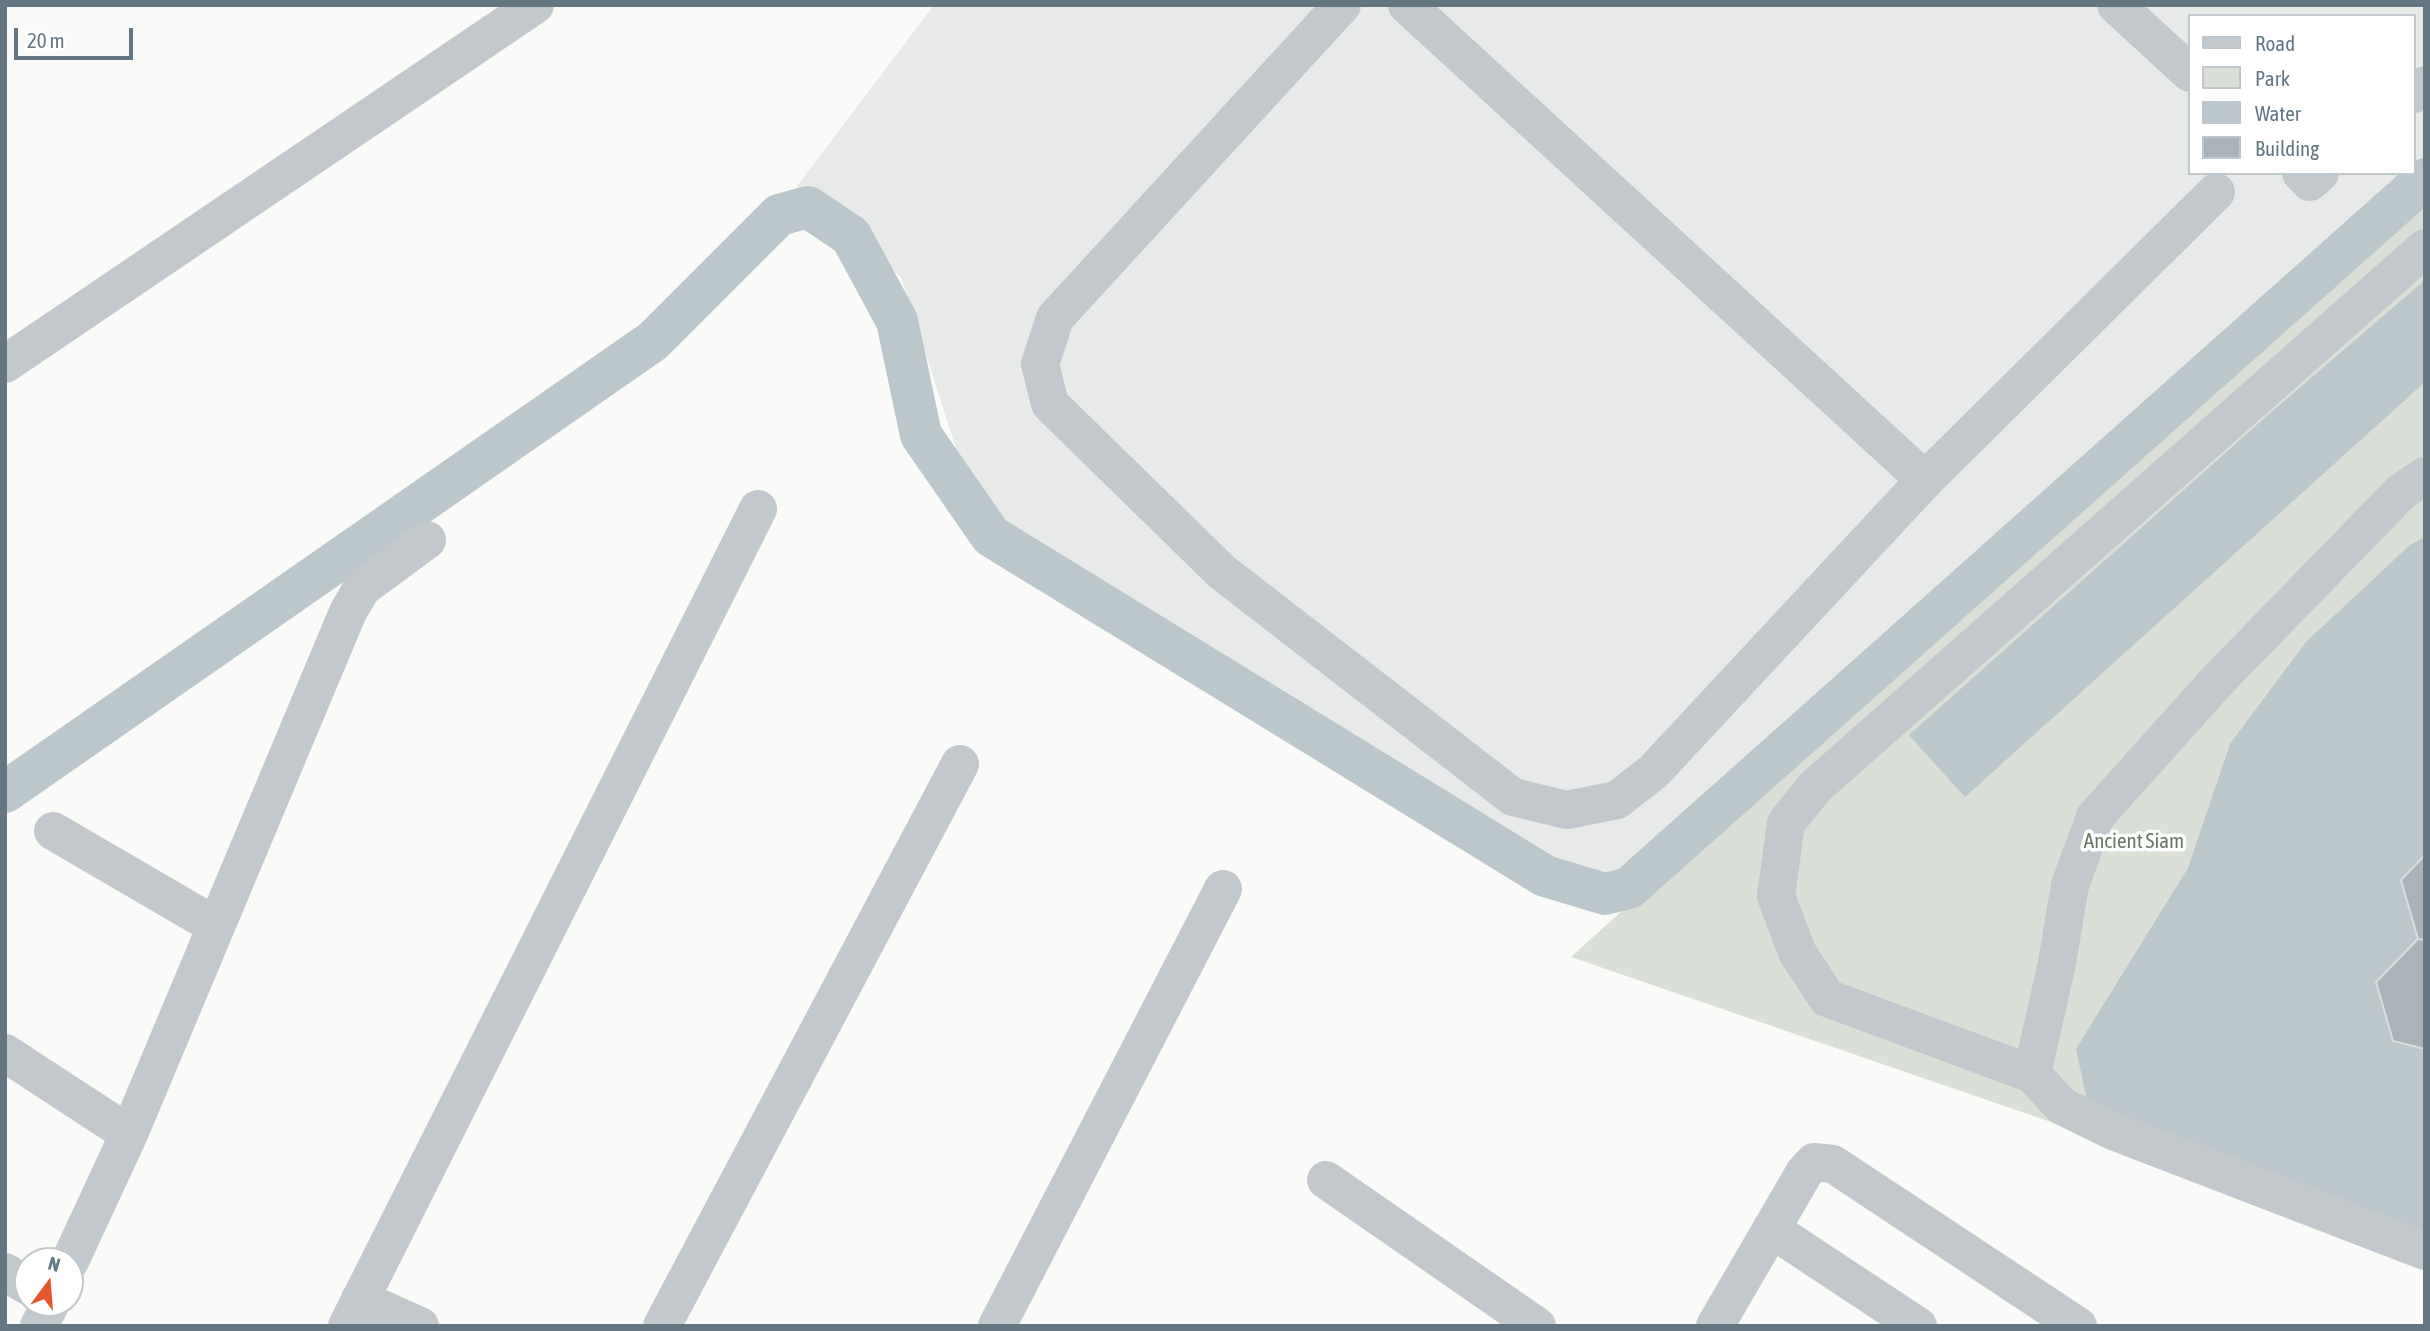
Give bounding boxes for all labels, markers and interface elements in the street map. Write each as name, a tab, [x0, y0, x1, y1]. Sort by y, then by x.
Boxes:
scale bar	[18, 14, 136, 58]
legend	[2188, 14, 2416, 175]
text: 20 m	[27, 28, 65, 52]
text: Road	[2255, 31, 2295, 55]
text: Park	[2255, 66, 2290, 90]
text: Water	[2255, 101, 2301, 125]
text: Building	[2255, 136, 2319, 160]
park label: Ancient Siam	[2084, 828, 2184, 854]
north arrow	[14, 1247, 84, 1317]
text: N	[46, 1252, 63, 1276]

